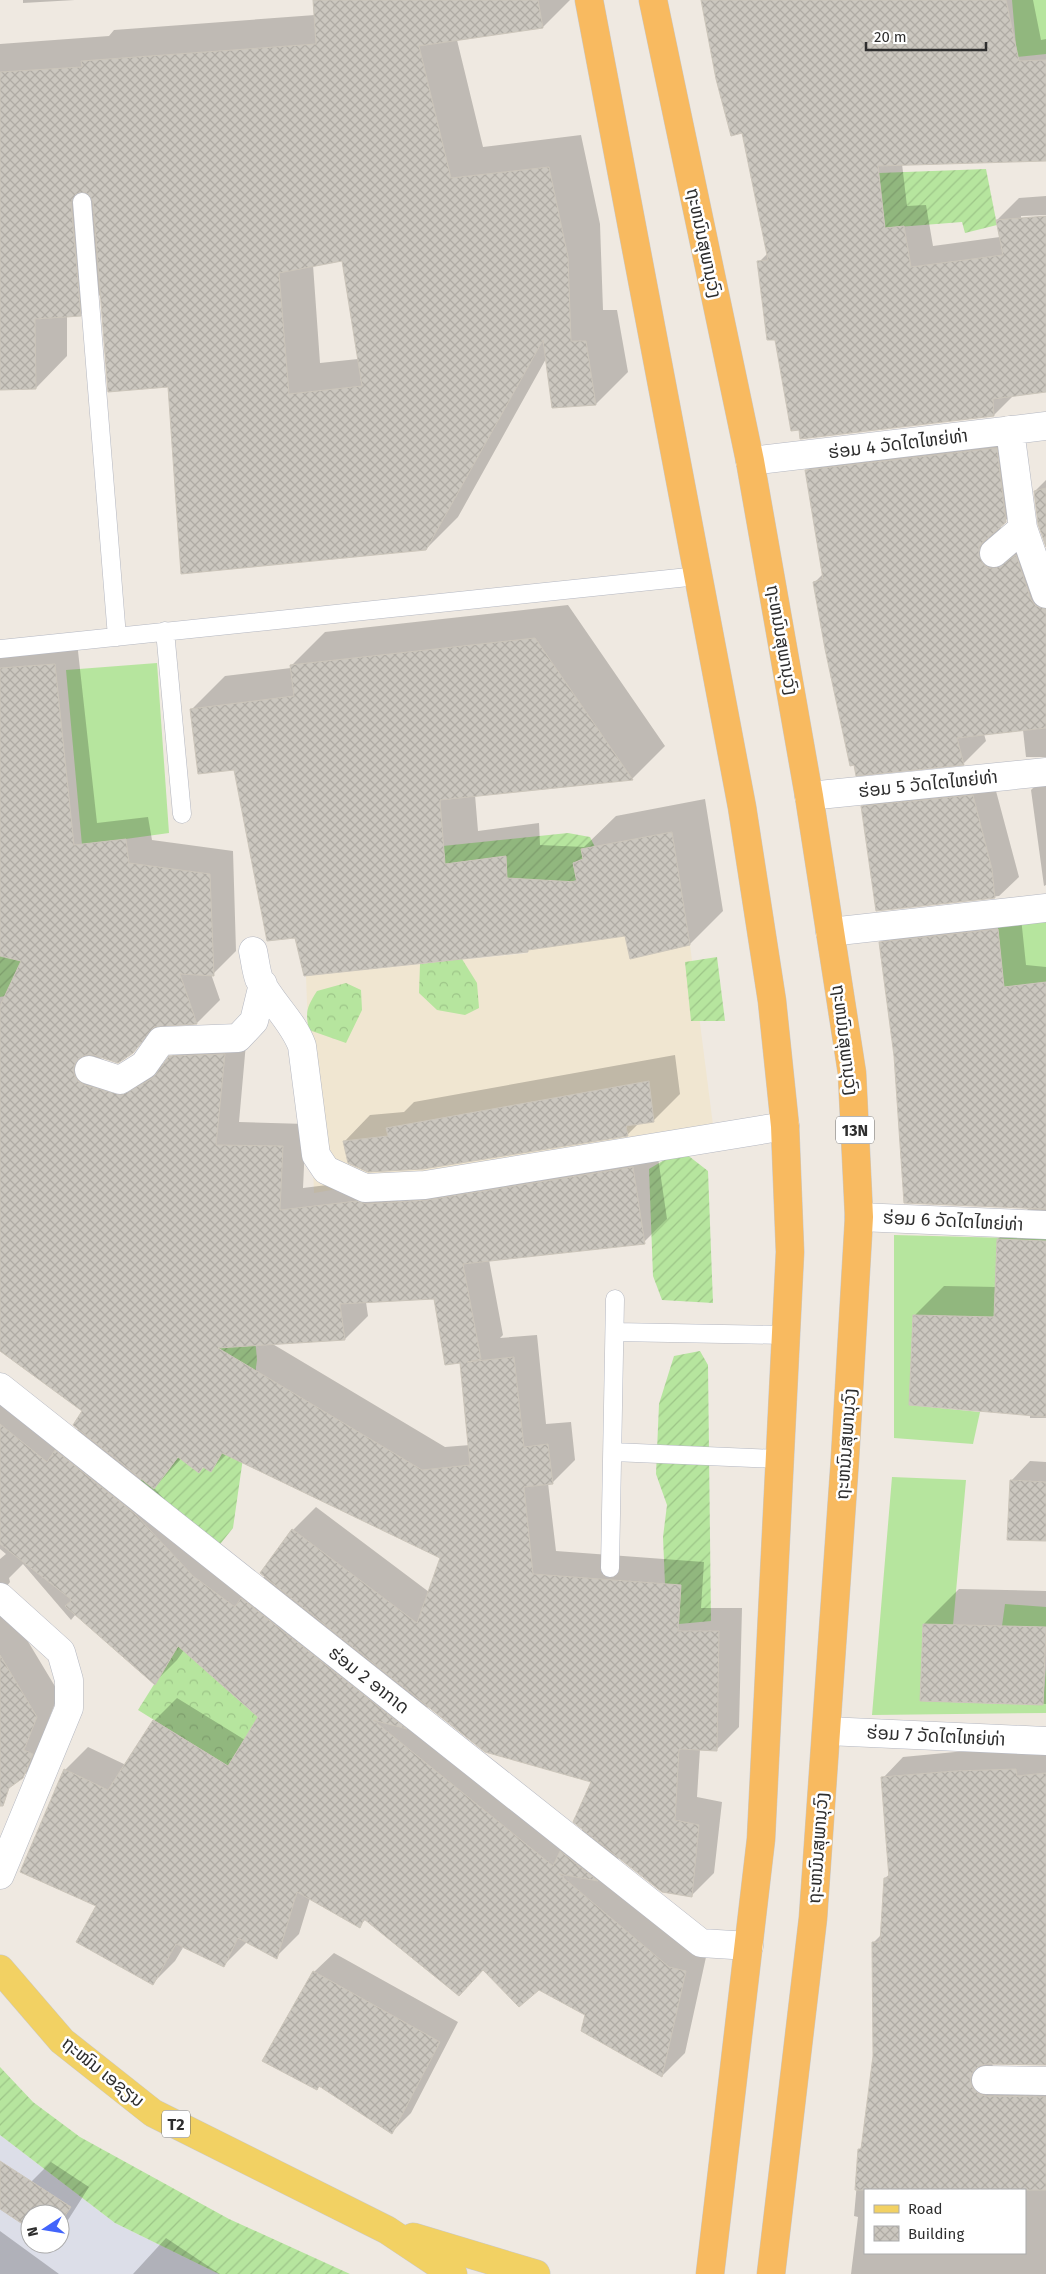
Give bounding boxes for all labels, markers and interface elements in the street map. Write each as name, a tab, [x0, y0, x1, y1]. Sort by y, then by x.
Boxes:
scale bar	[866, 20, 986, 52]
text: 20 m	[874, 28, 907, 46]
street label: ຖະຫນົນສຸພານຸວົງ	[682, 186, 726, 300]
street label: ຮ່ອມ 4 ວັດໄຕໄຫຍ່ທ່າ	[827, 425, 969, 463]
street label: ຖະຫນົນສຸພານຸວົງ	[761, 583, 803, 697]
street label: ຮ່ອມ 5 ວັດໄຕໄຫຍ່ທ່າ	[857, 766, 999, 802]
street label: ຖະຫນົນສຸພານຸວົງ	[827, 983, 863, 1097]
road number: 13N	[836, 1116, 874, 1144]
street label: ຮ່ອມ 6 ວັດໄຕໄຫຍ່ທ່າ	[882, 1206, 1024, 1236]
street label: ຖະຫນົນສຸພານຸວົງ	[831, 1388, 861, 1500]
street label: ຮ່ອມ 2 ອາກາດ	[324, 1642, 414, 1718]
street label: ຮ່ອມ 7 ວັດໄຕໄຫຍ່ທ່າ	[866, 1721, 1006, 1751]
street label: ຖະຫນົນສຸພານຸວົງ	[803, 1792, 833, 1904]
street label: ຖະໜົນ ເອຊຽນ	[57, 2032, 149, 2112]
road number: T2	[162, 2110, 190, 2138]
legend	[864, 2189, 1026, 2254]
text: Road	[908, 2200, 943, 2218]
north arrow	[20, 2204, 70, 2254]
text: N	[23, 2225, 42, 2238]
text: Building	[908, 2225, 964, 2243]

